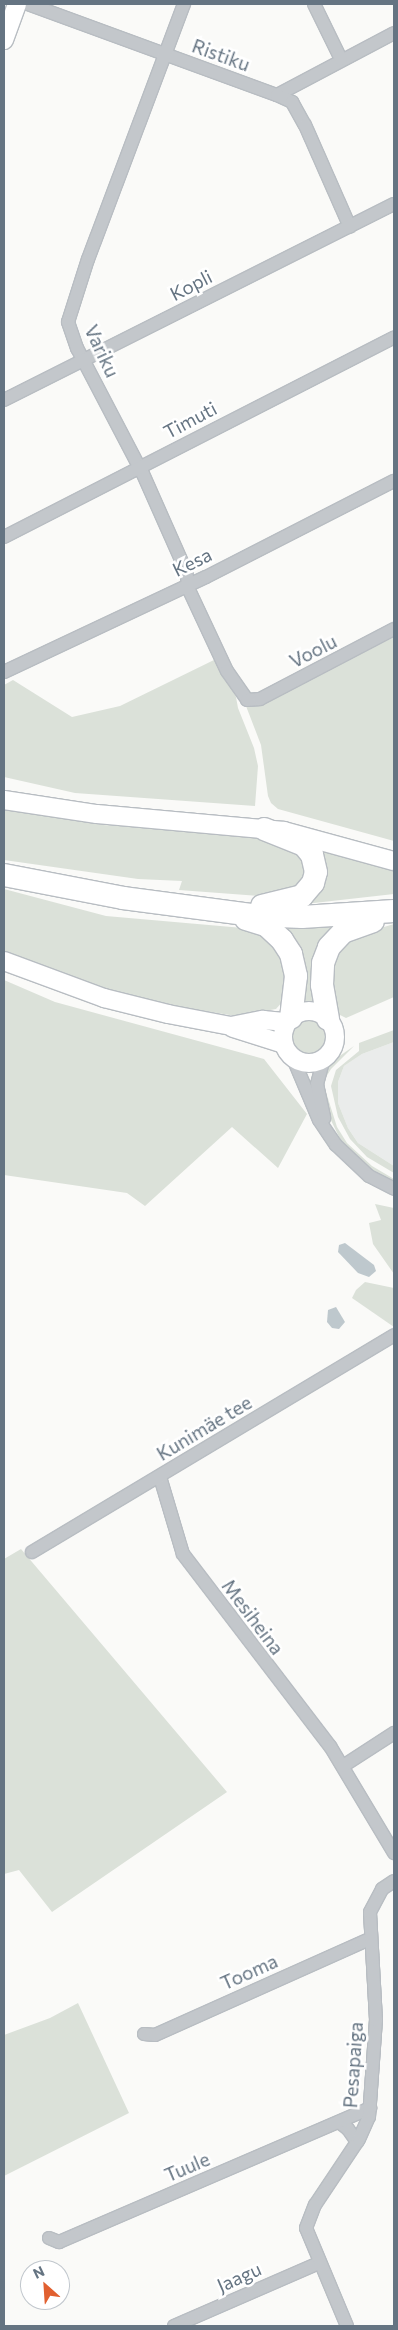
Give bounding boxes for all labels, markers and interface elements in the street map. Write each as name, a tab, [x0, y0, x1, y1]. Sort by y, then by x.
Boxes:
street label: Ristiku	[189, 34, 253, 76]
street label: Kopli	[166, 265, 216, 305]
street label: Variku	[80, 321, 124, 381]
street label: Timuti	[160, 397, 220, 443]
street label: Kesa	[169, 543, 215, 581]
street label: Voolu	[286, 630, 340, 672]
street label: Kunimäe tee	[152, 1391, 256, 1465]
street label: Mesiheina	[217, 1575, 289, 1659]
street label: Tooma	[217, 1949, 281, 1995]
street label: Pesapaiga	[339, 2021, 367, 2109]
street label: Tuule	[161, 2147, 213, 2187]
street label: Jaagu	[213, 2257, 265, 2297]
north arrow	[20, 2260, 70, 2310]
text: N	[30, 2262, 47, 2282]

